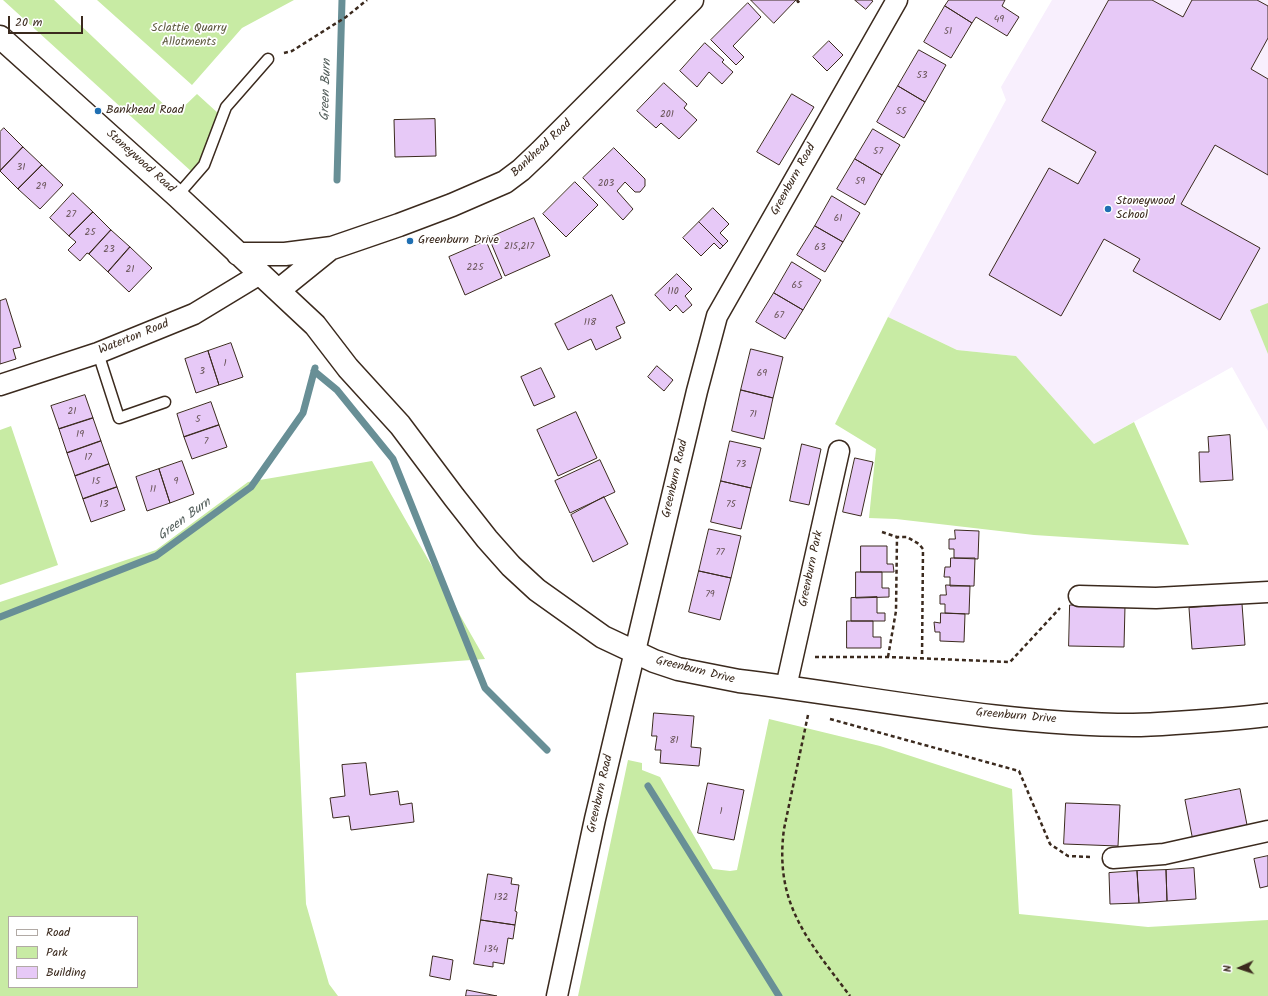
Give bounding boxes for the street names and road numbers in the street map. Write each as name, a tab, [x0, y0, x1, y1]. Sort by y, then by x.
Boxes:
street label: Bankhead Road	[509, 117, 575, 181]
street label: Stoneywood Road	[103, 127, 177, 197]
street label: Greenburn Road	[768, 142, 820, 218]
street label: Waterton Road	[97, 317, 171, 359]
street label: Greenburn Road	[660, 438, 692, 520]
street label: Greenburn Park	[797, 530, 827, 608]
street label: Greenburn Drive	[654, 654, 736, 688]
street label: Greenburn Drive	[975, 706, 1057, 728]
street label: Greenburn Road	[585, 753, 617, 835]

